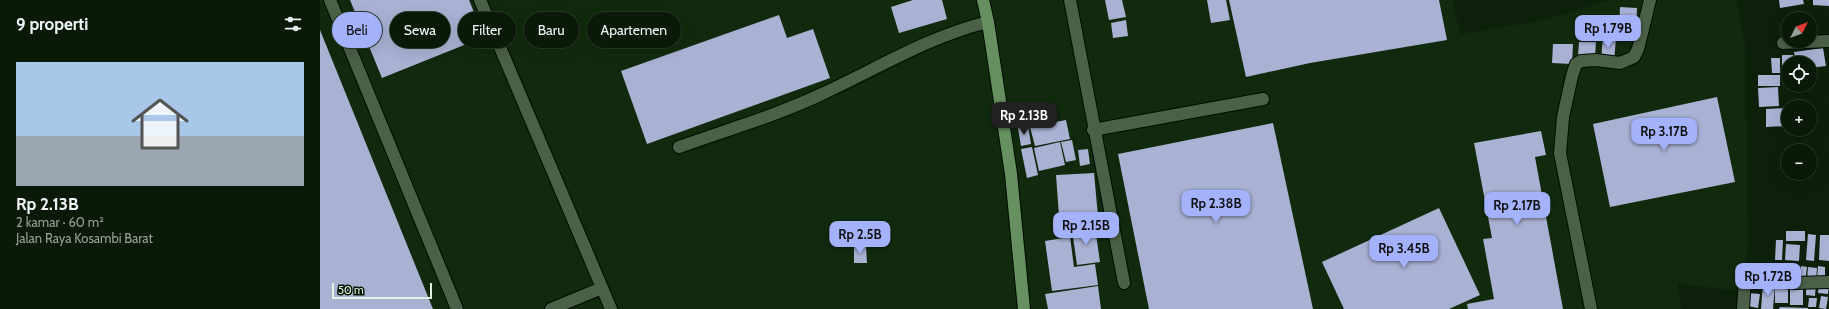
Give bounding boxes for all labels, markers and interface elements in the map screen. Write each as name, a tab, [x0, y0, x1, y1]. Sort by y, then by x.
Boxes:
chip: Beli	[332, 12, 382, 48]
chip: Sewa	[390, 12, 450, 48]
chip: Filter	[458, 12, 516, 48]
chip: Baru	[524, 12, 579, 48]
chip: Apartemen	[587, 12, 681, 48]
north arrow	[1781, 12, 1817, 48]
map controls	[1781, 12, 1817, 180]
icon: filters	[282, 13, 304, 35]
text: 9 properti	[16, 14, 88, 34]
pin: Rp 1.79B	[1567, 15, 1649, 49]
text: Rp 1.79B	[1584, 20, 1632, 36]
button: locate	[1781, 56, 1817, 92]
icon: home	[124, 88, 196, 160]
button: +	[1781, 100, 1817, 136]
pin: Rp 2.13B	[983, 102, 1065, 136]
text: Rp 2.13B	[1000, 107, 1048, 123]
pin: Rp 3.17B	[1623, 118, 1705, 152]
text: Rp 3.17B	[1640, 123, 1688, 139]
button: −	[1781, 144, 1817, 180]
pin: Rp 2.38B	[1175, 190, 1257, 224]
pin: Rp 2.17B	[1476, 192, 1558, 226]
text: Rp 2.13B	[16, 194, 79, 214]
text: Rp 2.38B	[1190, 195, 1242, 211]
text: Rp 2.17B	[1493, 197, 1541, 213]
pin: Rp 2.15B	[1045, 212, 1127, 246]
text: 2 kamar · 60 m²	[16, 214, 104, 230]
text: Rp 2.15B	[1062, 217, 1110, 233]
pin: Rp 2.5B	[823, 221, 897, 255]
text: Rp 2.5B	[838, 226, 882, 242]
text: Jalan Raya Kosambi Barat	[16, 230, 153, 246]
pin: Rp 3.45B	[1363, 235, 1445, 269]
text: Rp 3.45B	[1378, 240, 1430, 256]
pin: Rp 1.72B	[1727, 263, 1809, 297]
text: Rp 1.72B	[1744, 268, 1792, 284]
scale bar	[332, 281, 432, 300]
text: 50 m	[338, 283, 364, 297]

